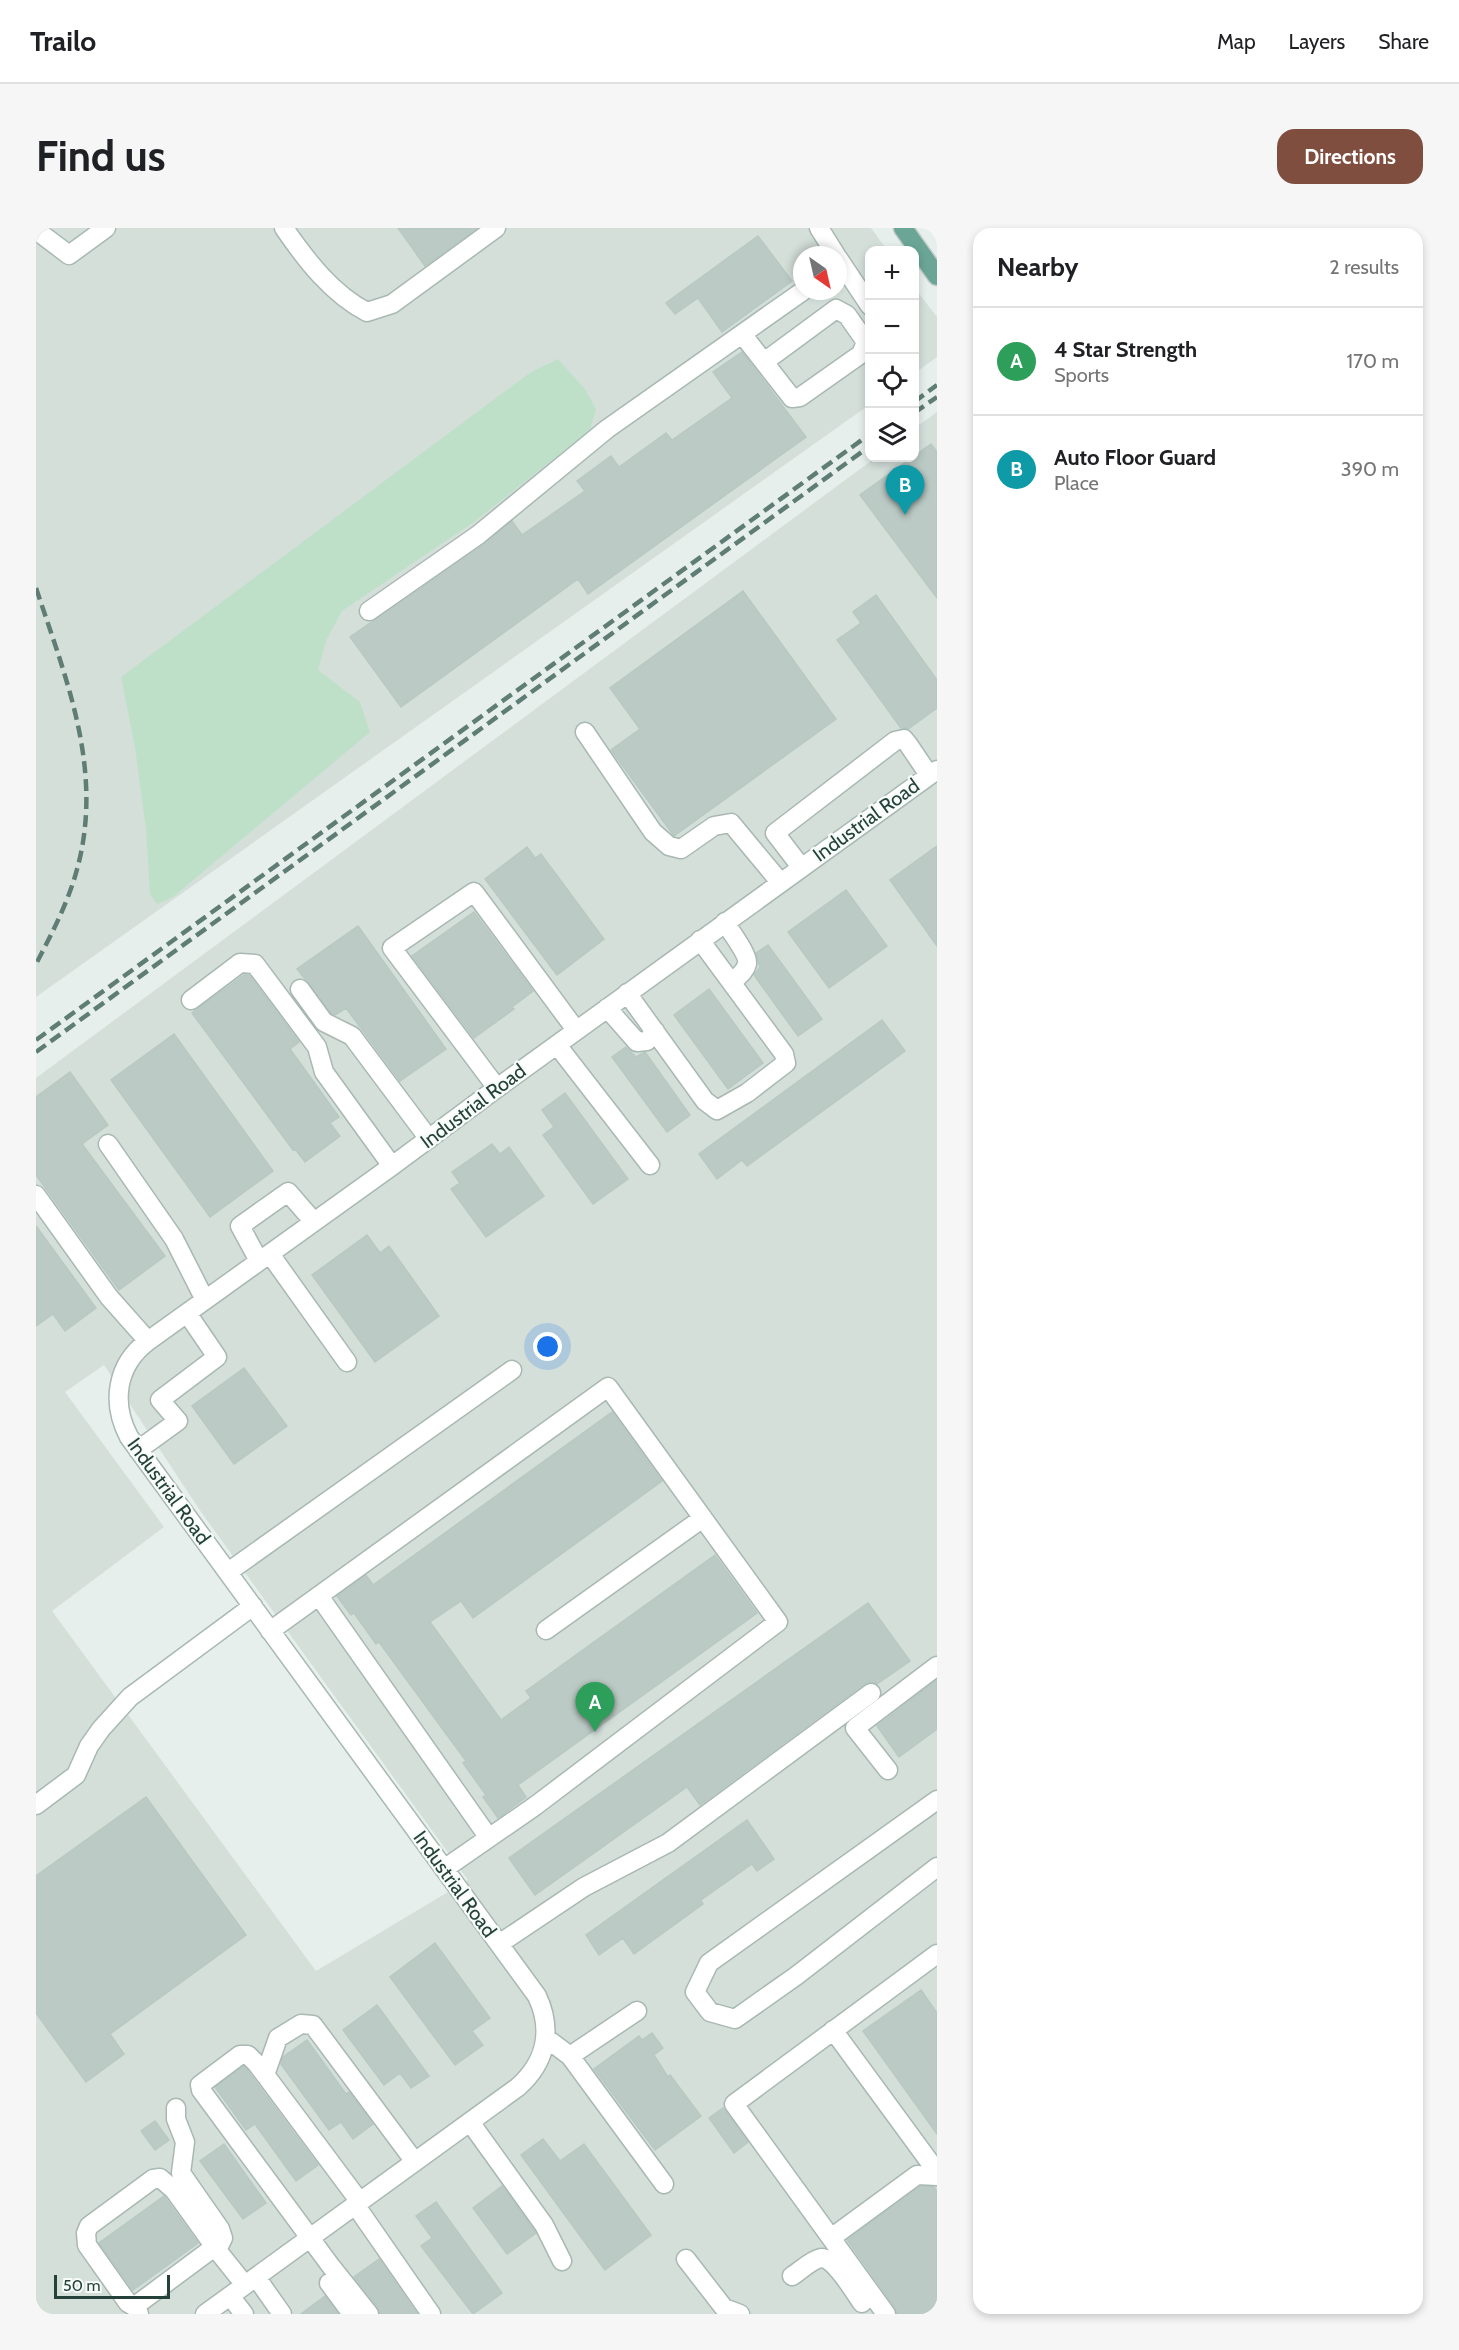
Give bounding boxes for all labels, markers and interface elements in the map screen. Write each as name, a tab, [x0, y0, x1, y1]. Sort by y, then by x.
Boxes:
text: Trailo	[30, 24, 96, 58]
text: Map	[1217, 29, 1256, 54]
text: Layers	[1289, 29, 1345, 54]
text: Share	[1378, 29, 1429, 54]
button: Directions	[1277, 129, 1423, 184]
text: Find us	[36, 130, 165, 182]
north arrow	[793, 246, 847, 300]
map controls	[865, 246, 919, 462]
button: +	[865, 246, 919, 300]
text: Nearby	[997, 251, 1078, 283]
text: 2 results	[1329, 255, 1399, 279]
button: −	[865, 300, 919, 354]
text: 4 Star Strength	[1054, 336, 1197, 363]
text: A	[1010, 349, 1023, 373]
text: 170 m	[1347, 349, 1399, 373]
button: locate	[865, 354, 919, 408]
text: Sports	[1054, 363, 1109, 387]
button: layers	[865, 408, 919, 462]
text: Auto Floor Guard	[1054, 444, 1216, 471]
text: B	[1010, 457, 1023, 481]
text: 390 m	[1341, 457, 1399, 481]
pin: B	[886, 466, 924, 515]
text: Place	[1054, 471, 1099, 495]
street label: Industrial Road	[808, 773, 924, 867]
street label: Industrial Road	[416, 1059, 530, 1153]
your location	[533, 1332, 562, 1361]
street label: Industrial Road	[122, 1433, 216, 1549]
pin: A	[576, 1682, 614, 1732]
street label: Industrial Road	[408, 1826, 502, 1942]
scale bar	[54, 2272, 170, 2300]
text: 50 m	[63, 2276, 100, 2295]

